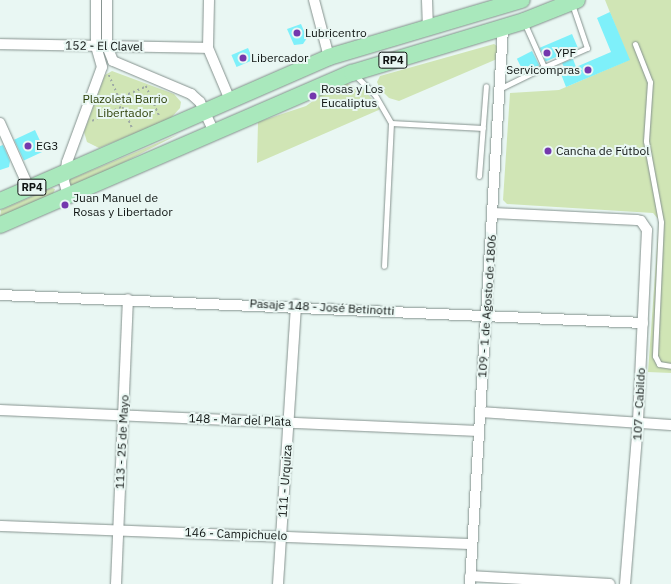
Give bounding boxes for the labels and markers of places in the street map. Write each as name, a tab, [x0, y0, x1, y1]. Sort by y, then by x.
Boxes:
place label: Lubricentro	[305, 26, 367, 40]
marker: Lubricentro	[292, 28, 302, 38]
place label: YPF	[555, 46, 576, 60]
marker: YPF	[542, 48, 552, 58]
place label: Libercador	[251, 51, 308, 65]
marker: Libercador	[238, 53, 248, 63]
place label: Servicompras	[506, 63, 580, 77]
marker: Servicompras	[583, 65, 593, 75]
place label: Rosas y Los Eucaliptus	[321, 82, 383, 110]
marker: Rosas y Los Eucaliptus	[308, 91, 318, 101]
place label: EG3	[36, 139, 59, 153]
marker: EG3	[23, 141, 33, 151]
place label: Cancha de Fútbol	[556, 144, 650, 158]
marker: Cancha de Fútbol	[543, 146, 553, 156]
place label: Juan Manuel de Rosas y Libertador	[73, 191, 173, 219]
marker: Juan Manuel de Rosas y Libertador	[60, 200, 70, 210]

